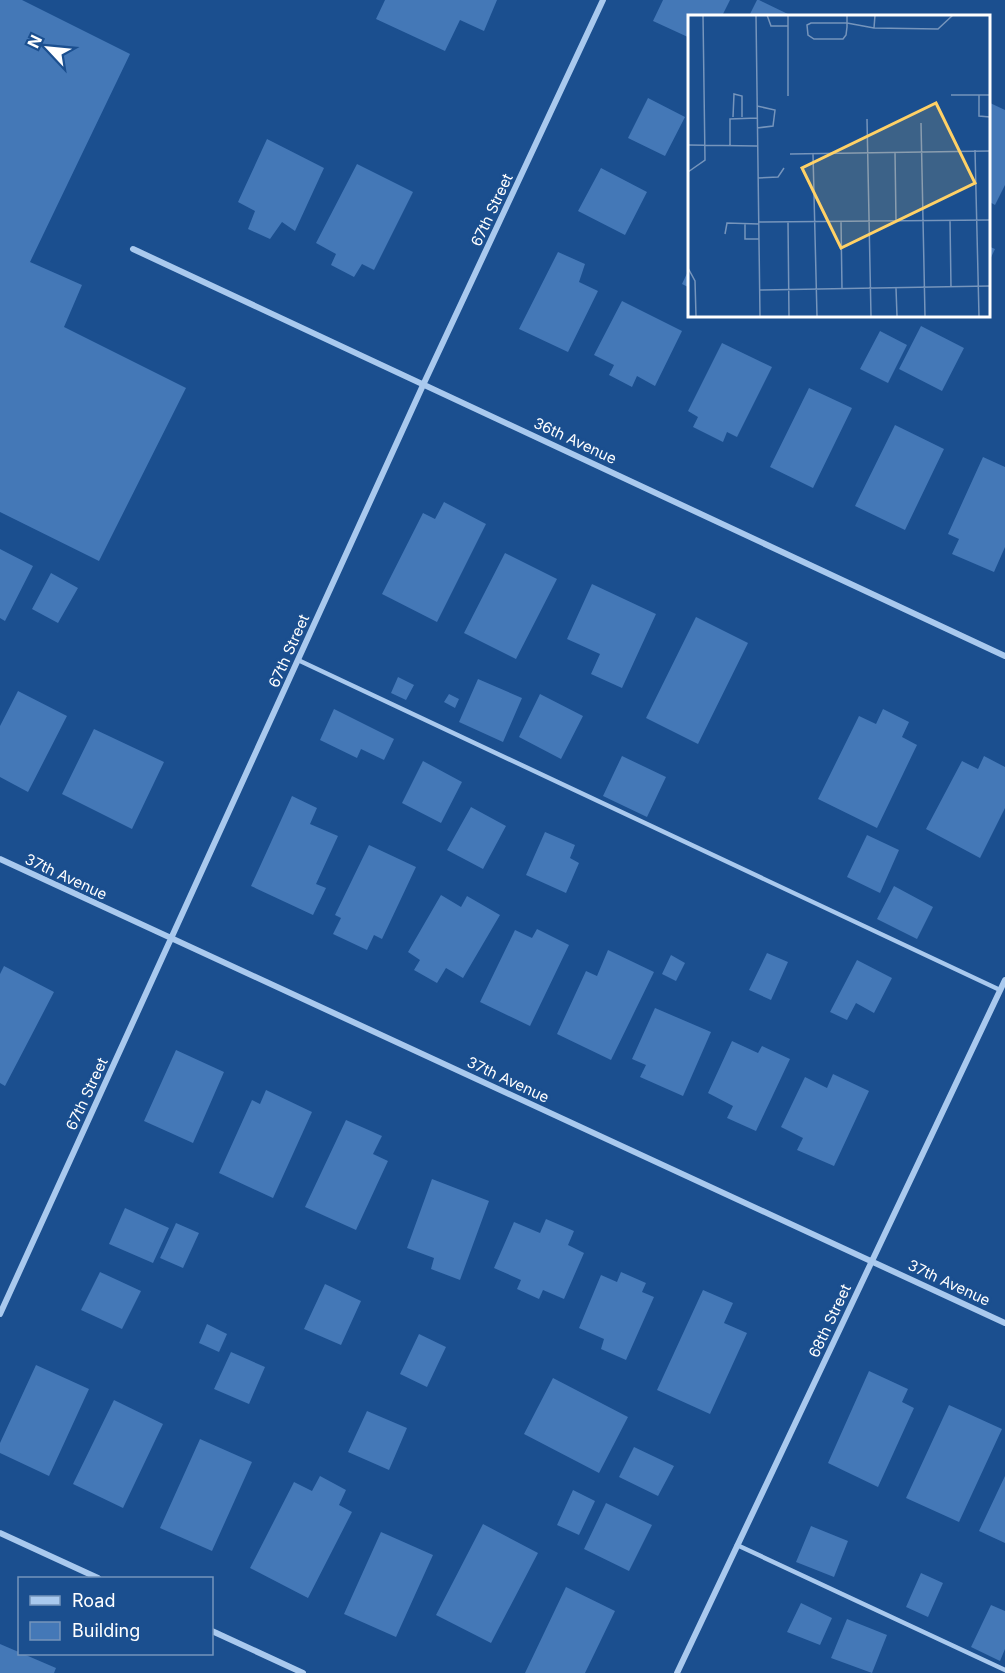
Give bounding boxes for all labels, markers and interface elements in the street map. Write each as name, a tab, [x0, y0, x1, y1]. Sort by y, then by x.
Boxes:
inset map	[688, 15, 990, 316]
north arrow	[18, 18, 78, 78]
text: N	[23, 32, 46, 51]
street label: 67th Street	[466, 170, 517, 249]
street label: 36th Avenue	[531, 413, 620, 468]
street label: 67th Street	[264, 611, 313, 690]
street label: 37th Avenue	[22, 849, 110, 904]
street label: 37th Avenue	[464, 1052, 552, 1107]
street label: 67th Street	[61, 1054, 112, 1133]
street label: 37th Avenue	[905, 1255, 993, 1310]
street label: 68th Street	[804, 1281, 855, 1361]
legend	[18, 1577, 213, 1655]
text: Road	[72, 1590, 115, 1611]
text: Building	[72, 1620, 140, 1641]

